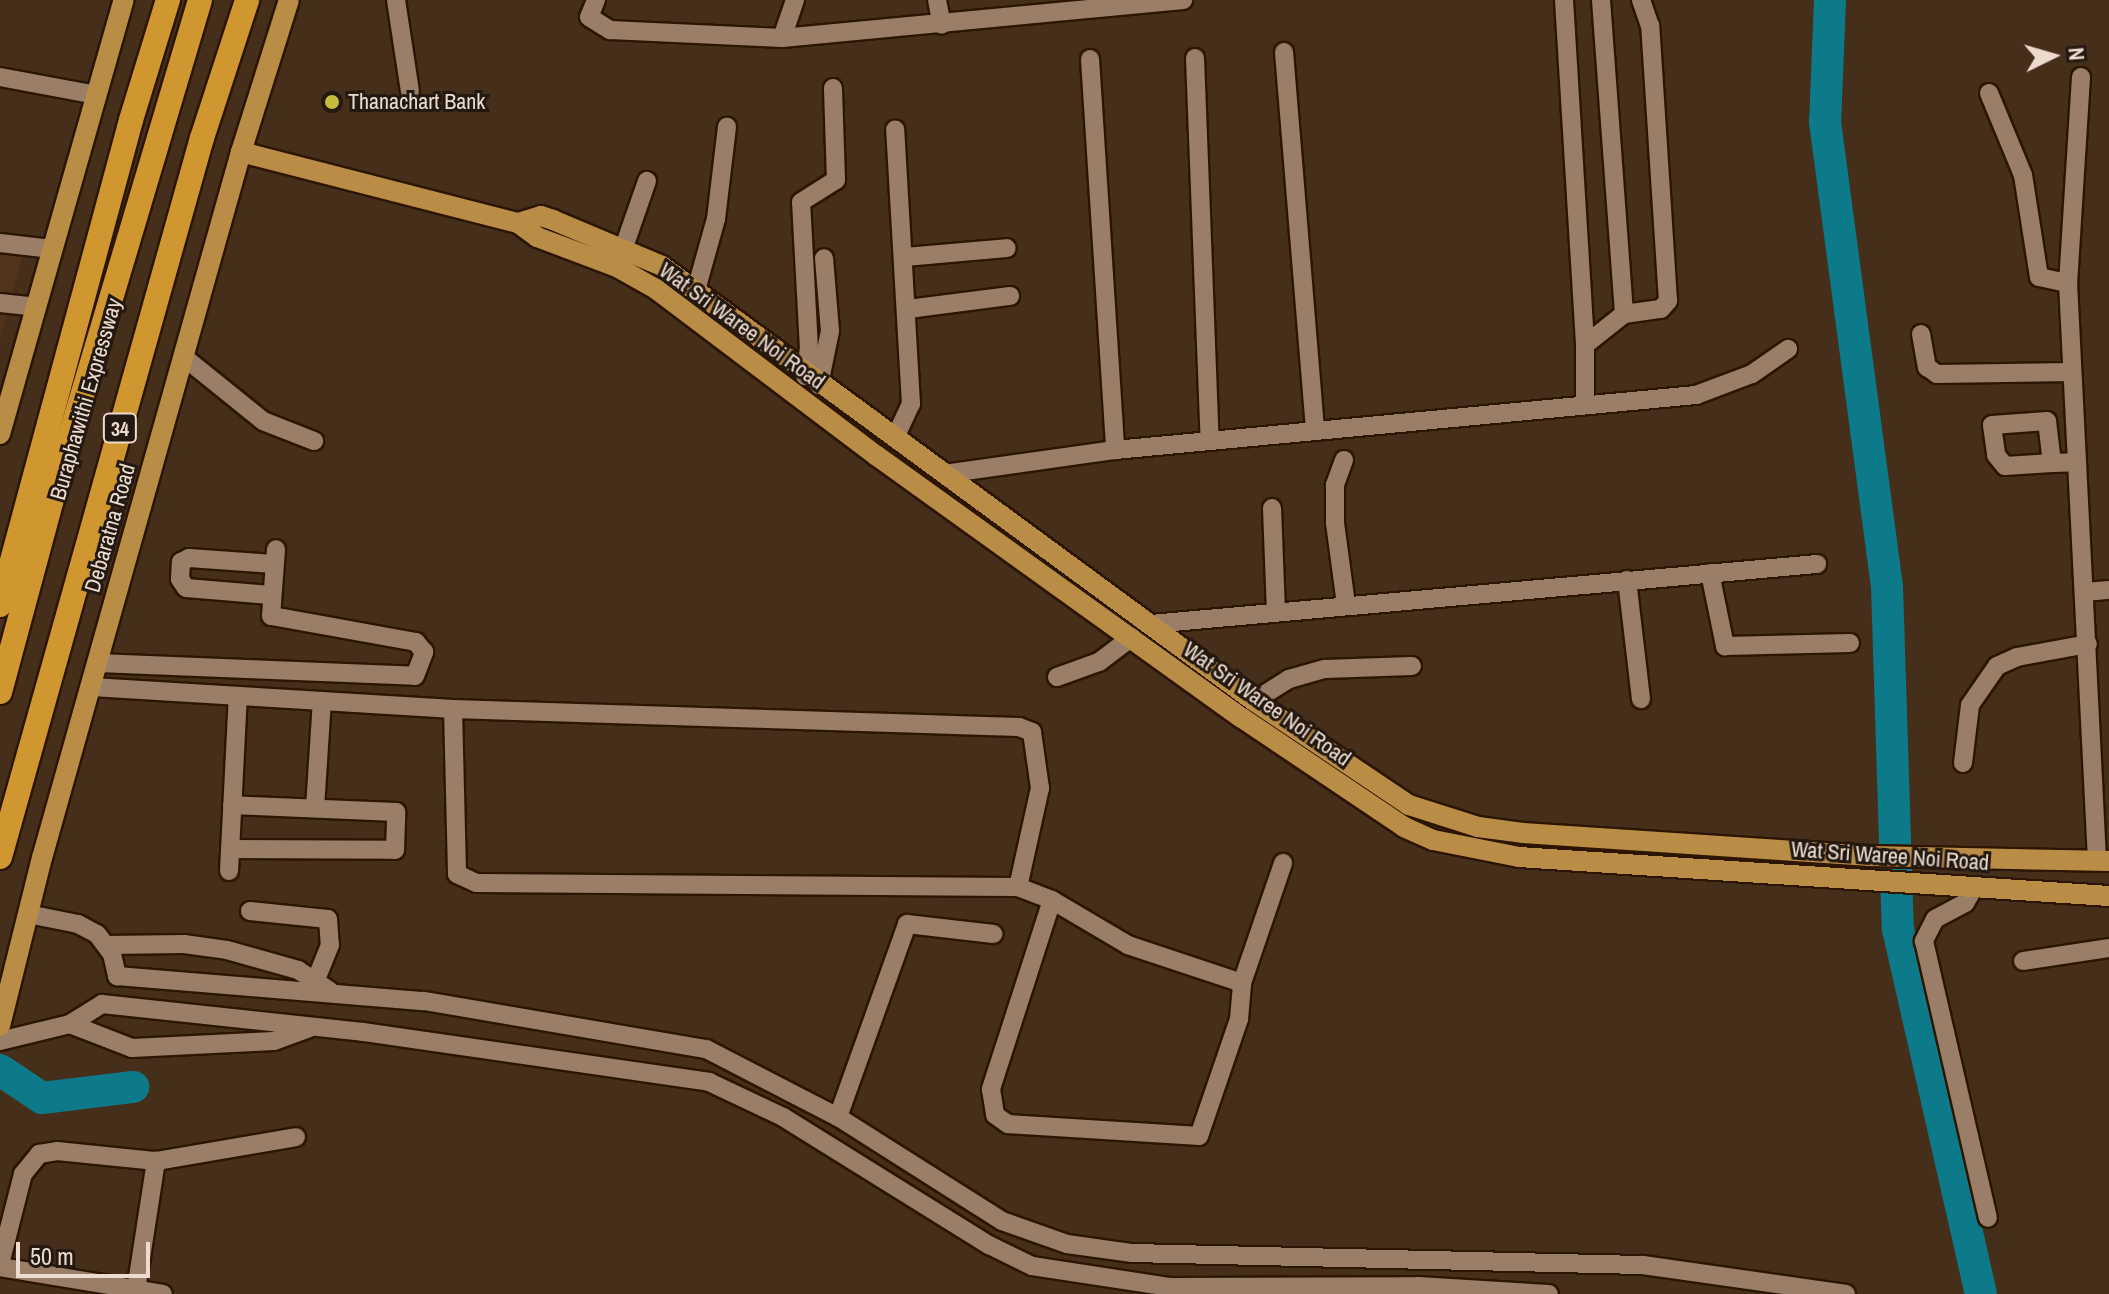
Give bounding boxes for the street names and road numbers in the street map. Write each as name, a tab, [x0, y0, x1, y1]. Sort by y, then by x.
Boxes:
street label: Wat Sri Waree Noi Road	[654, 257, 830, 395]
street label: Buraphawithi Expressway	[45, 295, 127, 503]
road number: 34	[102, 412, 138, 444]
street label: Debaratna Road	[79, 461, 141, 595]
street label: Wat Sri Waree Noi Road	[1178, 636, 1356, 772]
street label: Wat Sri Waree Noi Road	[1790, 836, 1990, 876]

